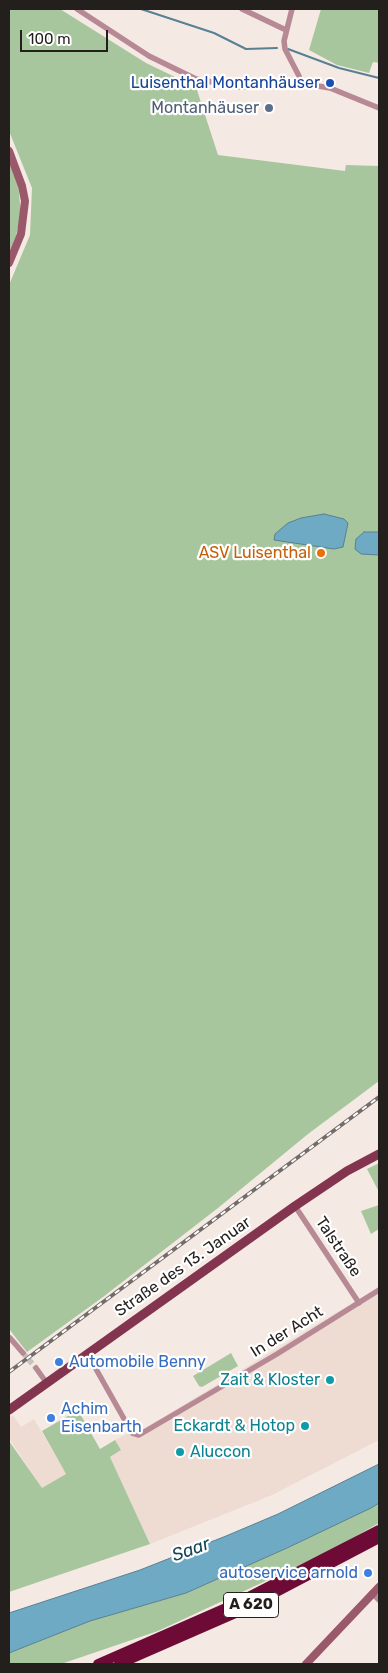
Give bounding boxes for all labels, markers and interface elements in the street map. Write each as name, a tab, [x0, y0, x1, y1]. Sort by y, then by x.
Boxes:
scale bar	[22, 20, 110, 52]
text: 100 m	[28, 30, 70, 48]
place label: Luisenthal Montanhäuser	[131, 73, 320, 93]
marker: Luisenthal Montanhäuser	[324, 77, 336, 89]
place label: Montanhäuser	[151, 98, 259, 118]
marker: Montanhäuser	[263, 102, 275, 114]
place label: ASV Luisenthal	[199, 543, 311, 563]
marker: ASV Luisenthal	[315, 547, 327, 559]
street label: Straße des 13. Januar	[111, 1213, 255, 1321]
street label: Talstraße	[311, 1213, 365, 1281]
street label: In der Acht	[247, 1302, 327, 1362]
place label: Automobile Benny	[69, 1352, 206, 1372]
marker: Automobile Benny	[53, 1356, 65, 1368]
place label: Zait & Kloster	[220, 1370, 320, 1390]
marker: Zait & Kloster	[324, 1374, 336, 1386]
place label: Achim Eisenbarth	[61, 1399, 142, 1437]
marker: Achim Eisenbarth	[45, 1412, 57, 1424]
place label: Eckardt & Hotop	[174, 1416, 295, 1436]
marker: Eckardt & Hotop	[299, 1420, 311, 1432]
place label: Aluccon	[190, 1442, 251, 1462]
marker: Aluccon	[174, 1446, 186, 1458]
water label: Saar	[169, 1533, 213, 1567]
place label: autoservice arnold	[219, 1563, 358, 1583]
marker: autoservice arnold	[362, 1567, 374, 1579]
road number: A 620	[224, 1592, 278, 1618]

